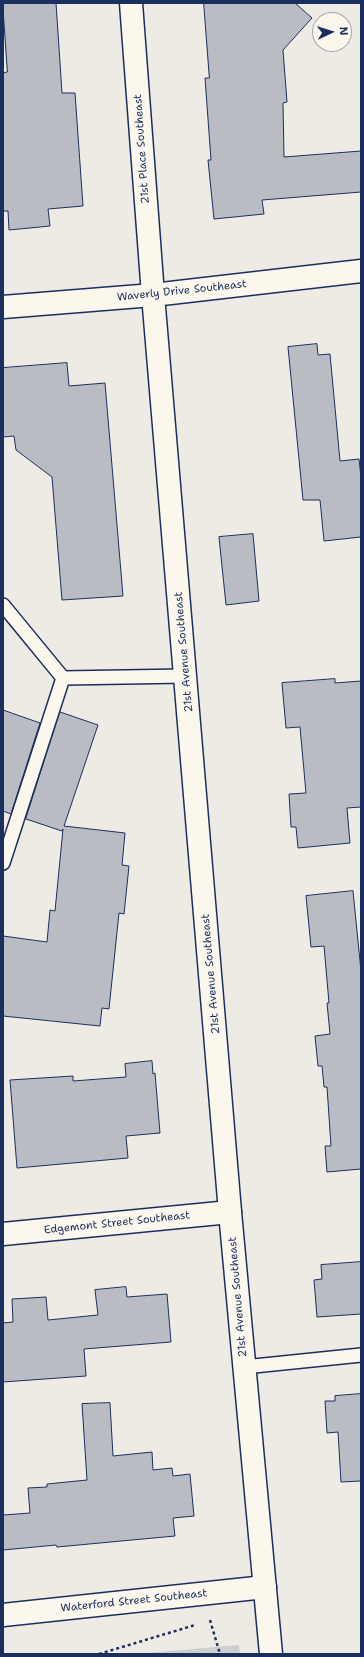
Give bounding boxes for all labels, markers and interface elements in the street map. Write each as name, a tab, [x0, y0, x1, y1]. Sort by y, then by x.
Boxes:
north arrow	[312, 12, 352, 52]
text: N	[336, 26, 351, 36]
street label: 21st Place Southeast	[132, 94, 152, 204]
street label: Waverly Drive Southeast	[116, 278, 248, 304]
street label: 21st Avenue Southeast	[172, 591, 196, 713]
street label: 21st Avenue Southeast	[199, 913, 223, 1035]
street label: Edgemont Street Southeast	[43, 1209, 191, 1237]
street label: 21st Avenue Southeast	[226, 1236, 250, 1358]
street label: Waterford Street Southeast	[60, 1587, 208, 1615]

